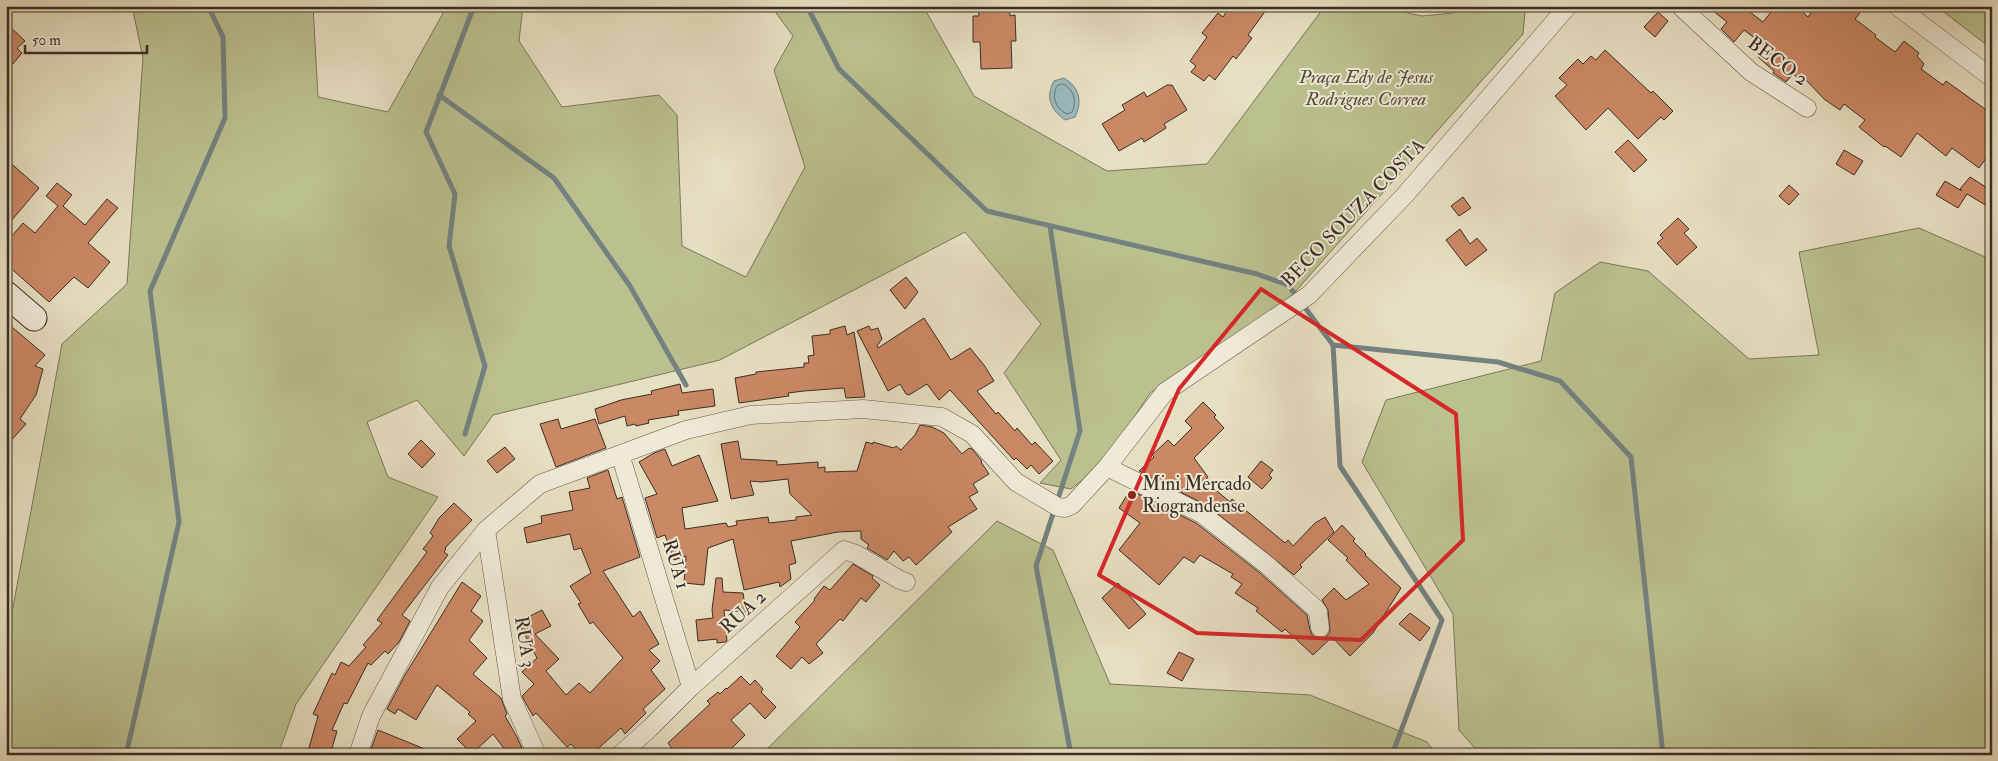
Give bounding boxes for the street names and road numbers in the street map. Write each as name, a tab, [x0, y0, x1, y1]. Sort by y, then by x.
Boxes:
street label: BECO 2	[1743, 31, 1813, 91]
street label: BECO SOUZA COSTA	[1276, 134, 1430, 292]
street label: RUA 1	[657, 536, 695, 592]
street label: RUA 2	[715, 585, 771, 639]
street label: RUA 3	[509, 615, 541, 669]

